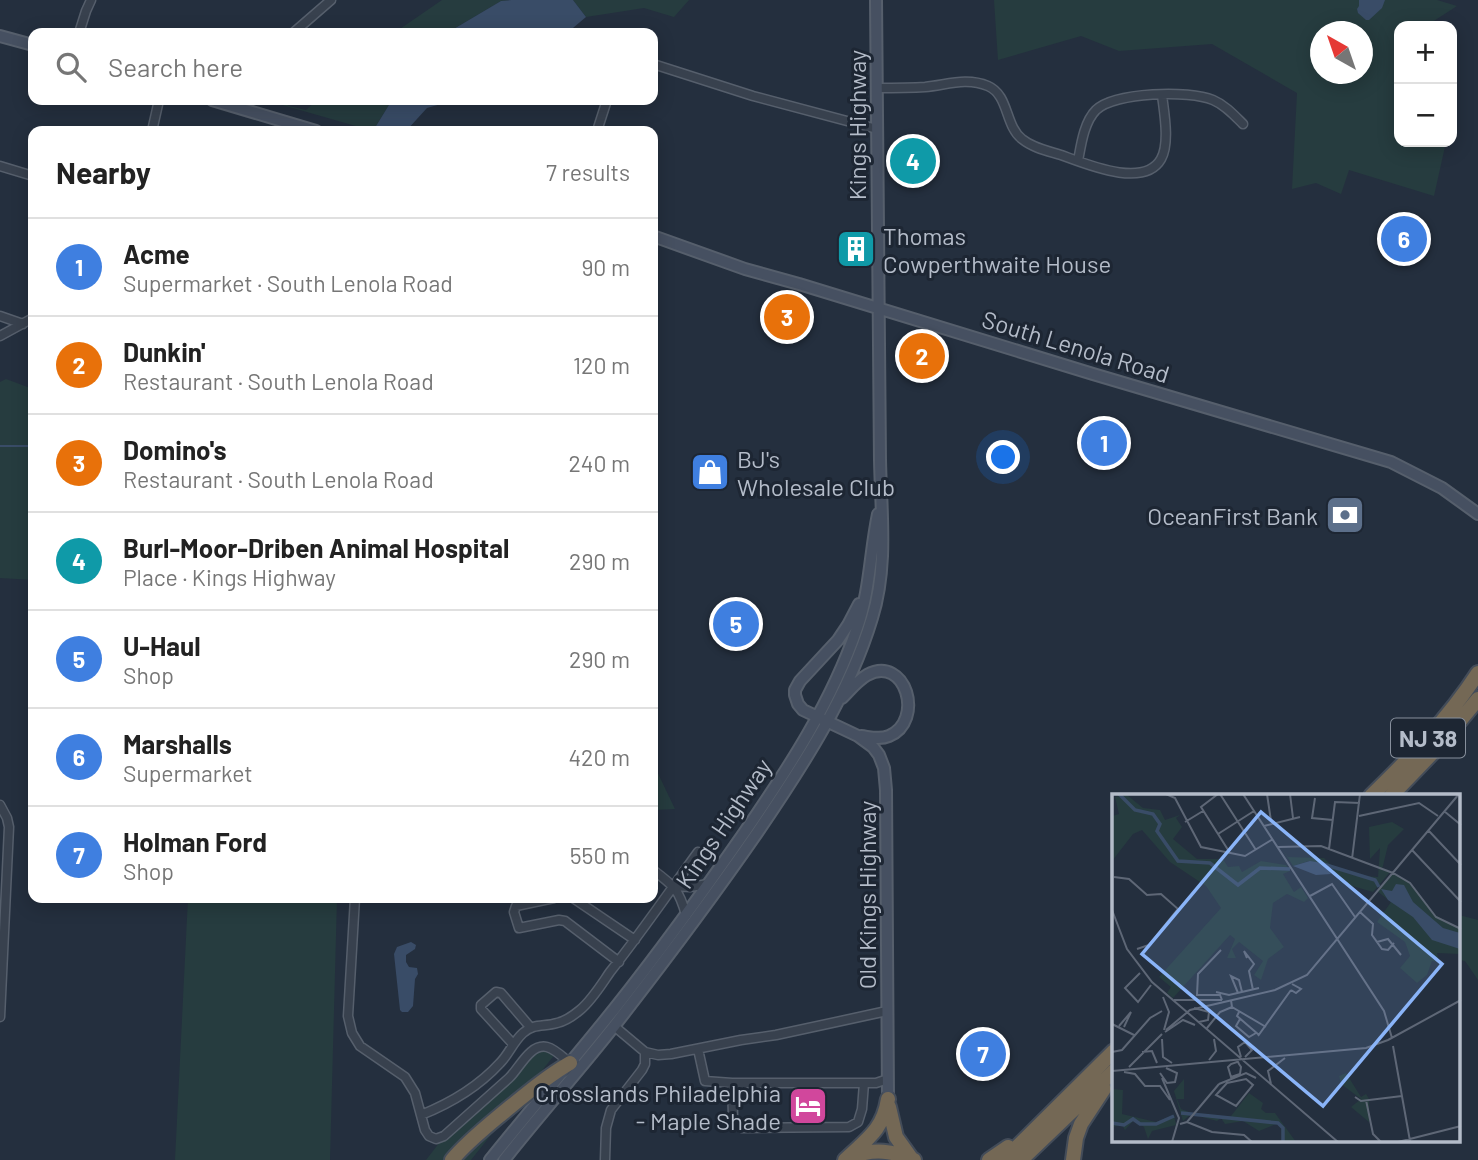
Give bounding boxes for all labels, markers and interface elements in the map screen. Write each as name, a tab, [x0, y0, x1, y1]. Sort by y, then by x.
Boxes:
north arrow	[1310, 21, 1373, 84]
map controls	[1394, 21, 1457, 147]
button: +	[1394, 21, 1457, 84]
search box	[28, 28, 658, 105]
icon: search	[52, 48, 90, 86]
street label: Kings Highway	[842, 50, 871, 200]
text: Search here	[108, 51, 243, 82]
button: −	[1394, 84, 1457, 147]
pin: 4	[890, 135, 936, 187]
text: Nearby	[56, 154, 151, 190]
text: 7 results	[546, 158, 630, 186]
pin: 6	[1381, 213, 1427, 265]
place label: Thomas Cowperthwaite House	[883, 221, 1111, 278]
building icon: Thomas Cowperthwaite House	[835, 228, 877, 270]
text: Acme	[123, 238, 190, 269]
text: 1	[75, 253, 83, 281]
text: 90 m	[581, 253, 630, 281]
text: Supermarket · South Lenola Road	[123, 269, 453, 297]
pin: 3	[764, 291, 810, 343]
street label: South Lenola Road	[979, 304, 1173, 388]
pin: 2	[899, 330, 945, 382]
text: Dunkin'	[123, 336, 205, 367]
text: 2	[73, 351, 85, 379]
text: 120 m	[573, 351, 630, 379]
text: Restaurant · South Lenola Road	[123, 367, 434, 395]
pin: 1	[1081, 417, 1127, 469]
text: Domino's	[123, 434, 227, 465]
your location	[986, 440, 1020, 474]
place label: BJ's Wholesale Club	[737, 444, 895, 501]
text: 3	[73, 449, 85, 477]
text: 240 m	[568, 449, 630, 477]
shop icon: BJ's Wholesale Club	[689, 451, 731, 493]
text: Restaurant · South Lenola Road	[123, 465, 434, 493]
bank icon: OceanFirst Bank	[1324, 494, 1366, 536]
place label: OceanFirst Bank	[1147, 501, 1318, 530]
text: Burl-Moor-Driben Animal Hospital	[123, 532, 509, 563]
text: 4	[72, 547, 86, 575]
text: 290 m	[569, 547, 630, 575]
text: Place · Kings Highway	[123, 563, 336, 591]
pin: 5	[713, 598, 759, 650]
text: U-Haul	[123, 630, 201, 661]
text: 5	[73, 645, 85, 673]
text: 290 m	[569, 645, 630, 673]
text: Shop	[123, 661, 174, 689]
road number: NJ 38	[1391, 718, 1465, 758]
text: Marshalls	[123, 728, 232, 759]
text: 6	[73, 743, 85, 771]
text: 420 m	[568, 743, 630, 771]
street label: Kings Highway	[669, 753, 777, 893]
text: Supermarket	[123, 759, 253, 787]
inset map	[1112, 794, 1460, 1142]
street label: Old Kings Highway	[852, 801, 881, 989]
text: Holman Ford	[123, 826, 267, 857]
text: 7	[73, 841, 85, 869]
text: 550 m	[570, 841, 630, 869]
text: Shop	[123, 857, 174, 885]
pin: 7	[960, 1028, 1006, 1080]
place label: Crosslands Philadelphia - Maple Shade	[535, 1078, 781, 1135]
hotel icon: Crosslands Philadelphia - Maple Shade	[787, 1085, 829, 1127]

